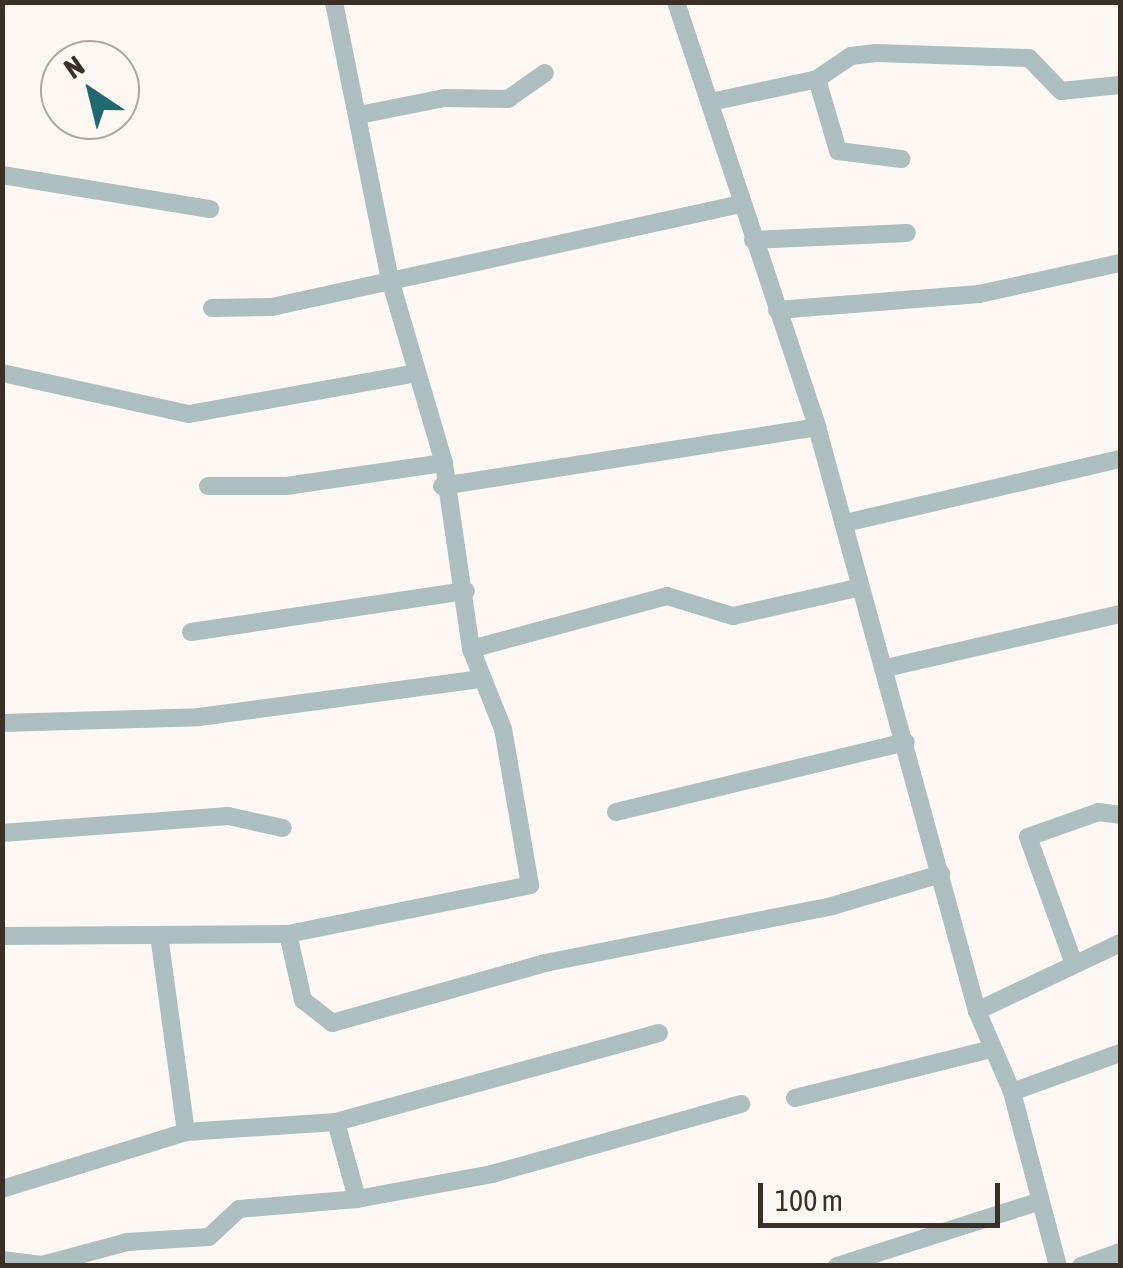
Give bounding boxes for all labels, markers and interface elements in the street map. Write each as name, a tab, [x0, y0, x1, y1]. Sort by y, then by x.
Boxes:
north arrow	[40, 40, 140, 140]
text: N	[58, 49, 90, 85]
scale bar	[763, 1163, 1006, 1225]
text: 100 m	[775, 1183, 843, 1217]

